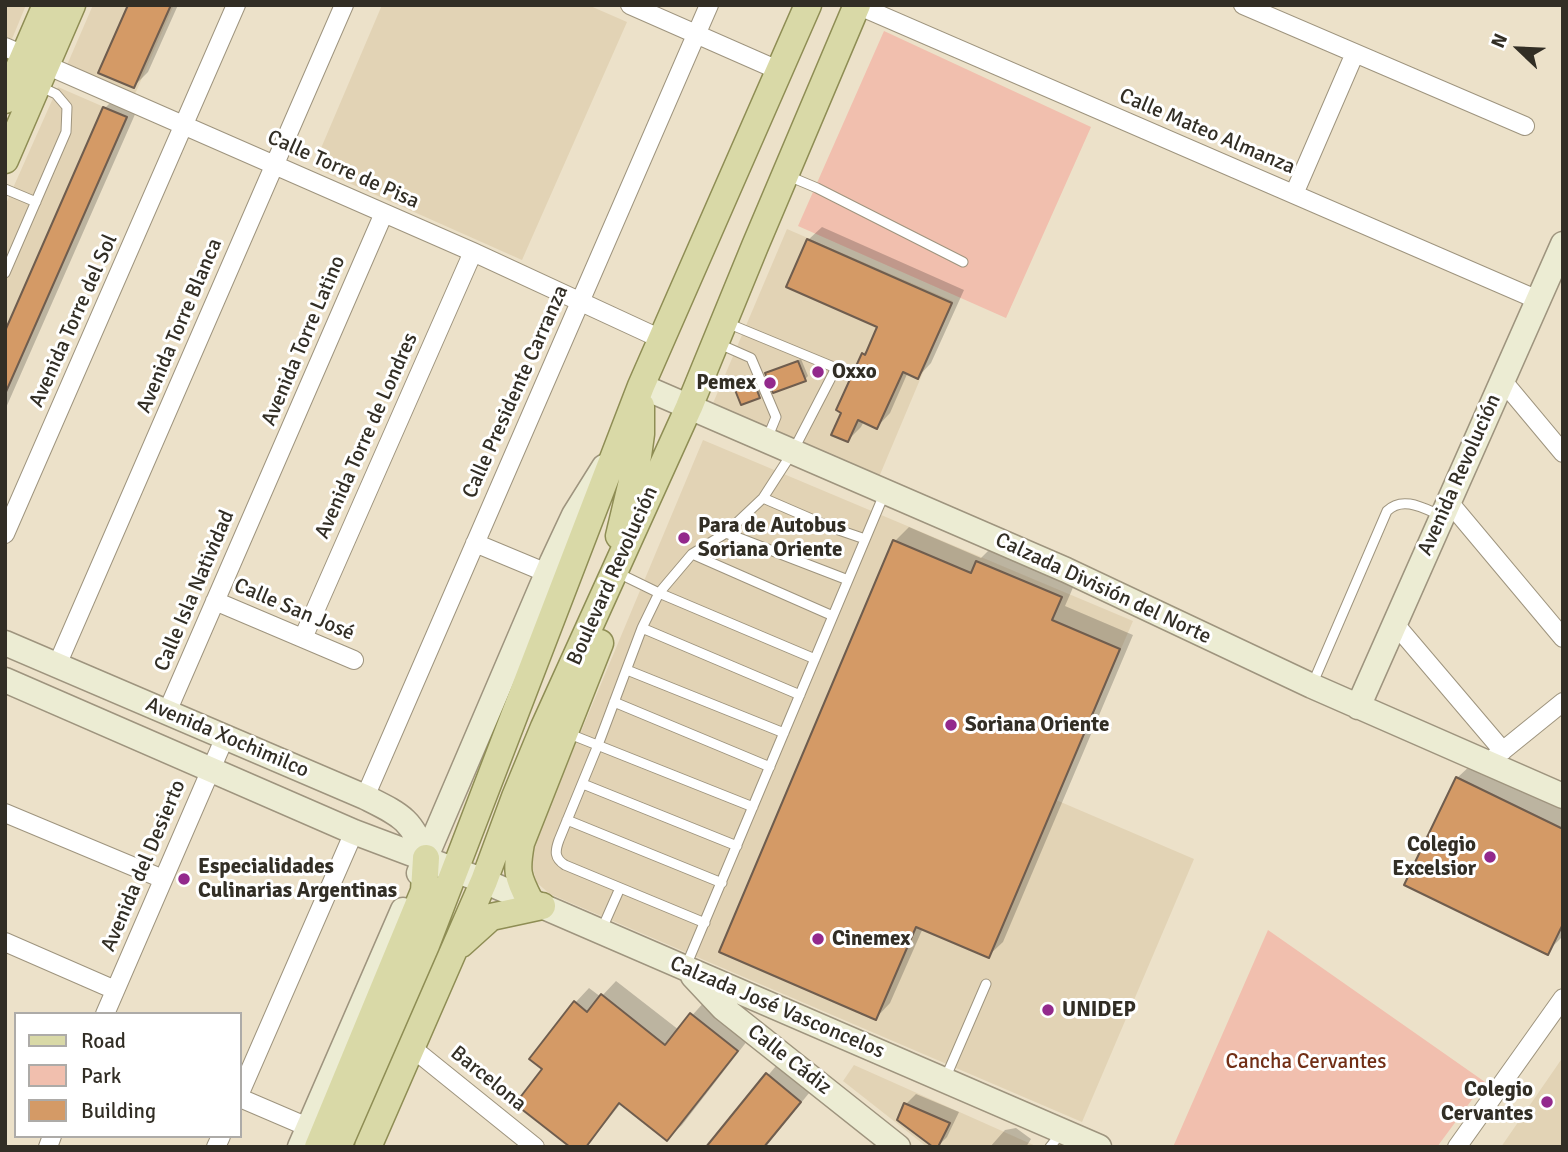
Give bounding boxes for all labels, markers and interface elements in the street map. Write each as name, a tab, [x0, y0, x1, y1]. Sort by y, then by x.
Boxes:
north arrow	[1484, 14, 1554, 84]
text: N	[1486, 30, 1513, 52]
street label: Calle Mateo Almanza	[1115, 84, 1299, 180]
street label: Calle Torre de Pisa	[263, 125, 423, 215]
street label: Avenida Torre del Sol	[25, 231, 123, 411]
street label: Avenida Torre Blanca	[132, 235, 228, 417]
street label: Avenida Torre Latino	[257, 252, 351, 430]
street label: Calle Presidente Carranza	[458, 282, 574, 502]
street label: Avenida Torre de Londres	[310, 329, 424, 543]
place label: Oxxo	[832, 359, 877, 385]
marker: Oxxo	[810, 364, 826, 380]
place label: Pemex	[696, 370, 756, 396]
marker: Pemex	[762, 375, 778, 391]
street label: Avenida Revolución	[1413, 390, 1507, 560]
street label: Boulevard Revolución	[562, 483, 664, 669]
street label: Calle Isla Natividad	[150, 507, 240, 675]
place label: Para de Autobus Soriana Oriente	[698, 513, 846, 563]
street label: Calzada División del Norte	[991, 528, 1215, 650]
marker: Para de Autobus Soriana Oriente	[676, 530, 692, 546]
street label: Calle San José	[230, 573, 358, 647]
street label: Avenida Xochimilco	[142, 692, 312, 784]
place label: Soriana Oriente	[965, 712, 1109, 738]
marker: Soriana Oriente	[943, 717, 959, 733]
street label: Avenida del Desierto	[96, 776, 192, 956]
place label: Colegio Excelsior	[1392, 832, 1476, 882]
marker: Colegio Excelsior	[1482, 849, 1498, 865]
place label: Especialidades Culinarias Argentinas	[198, 854, 397, 904]
marker: Especialidades Culinarias Argentinas	[176, 871, 192, 887]
place label: Cinemex	[832, 926, 910, 952]
marker: Cinemex	[810, 931, 826, 947]
street label: Calzada José Vasconcelos	[666, 951, 888, 1065]
place label: UNIDEP	[1062, 997, 1136, 1023]
marker: UNIDEP	[1040, 1002, 1056, 1018]
legend	[14, 1012, 242, 1138]
street label: Calle Cádiz	[742, 1019, 836, 1101]
text: Road	[81, 1028, 126, 1054]
street label: Barcelona	[445, 1041, 531, 1117]
park label: Cancha Cervantes	[1225, 1049, 1387, 1075]
text: Park	[81, 1063, 121, 1089]
place label: Colegio Cervantes	[1441, 1077, 1533, 1127]
marker: Colegio Cervantes	[1539, 1094, 1555, 1110]
text: Building	[81, 1098, 156, 1124]

